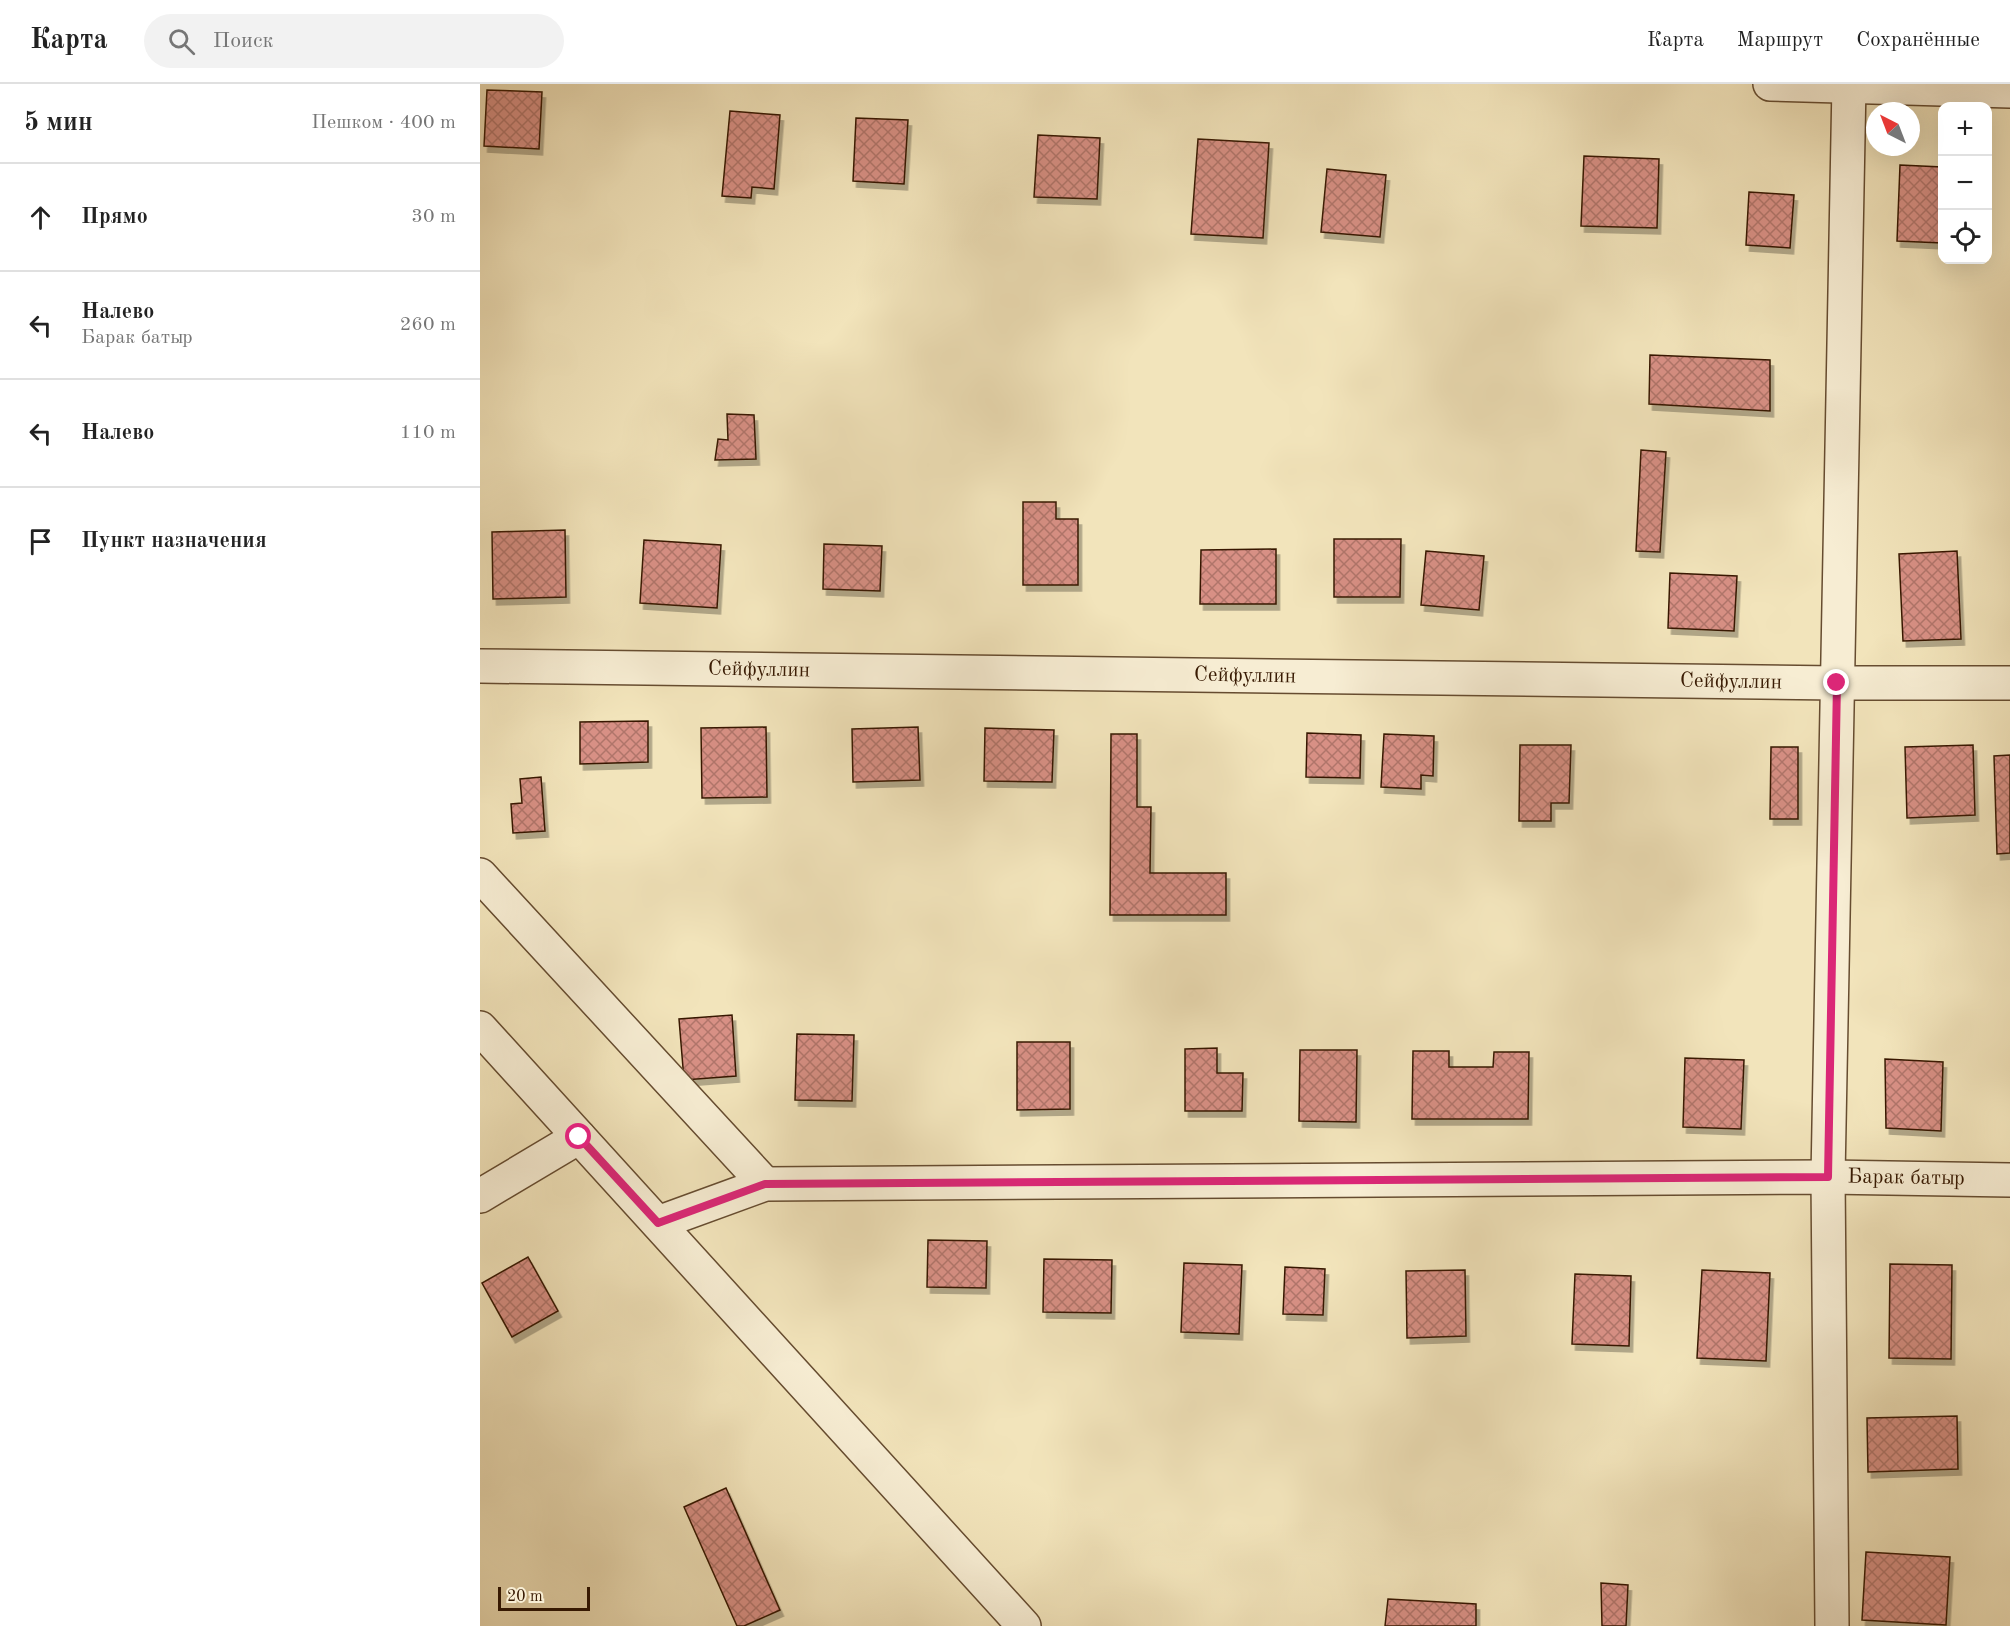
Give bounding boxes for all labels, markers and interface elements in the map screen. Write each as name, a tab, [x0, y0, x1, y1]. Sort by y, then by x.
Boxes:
search box	[144, 14, 564, 68]
icon: search	[165, 25, 198, 58]
text: Карта	[30, 27, 108, 55]
text: Поиск	[213, 30, 274, 52]
text: Карта	[1647, 30, 1704, 51]
text: Маршрут	[1737, 30, 1823, 51]
text: Сохранённые	[1856, 30, 1980, 51]
north arrow	[1866, 102, 1920, 156]
map controls	[1938, 102, 1992, 264]
button: +	[1938, 102, 1992, 156]
text: 5 мин	[24, 110, 93, 136]
text: Пешком · 400 m	[311, 113, 456, 133]
button: −	[1938, 156, 1992, 210]
icon: ahead	[24, 201, 57, 234]
text: Прямо	[81, 206, 148, 228]
text: 30 m	[411, 207, 456, 227]
button: locate	[1938, 210, 1992, 264]
text: Налево	[81, 301, 154, 323]
icon: left	[24, 309, 57, 342]
text: 260 m	[400, 315, 456, 335]
text: Барак батыр	[81, 328, 193, 348]
icon: left	[24, 417, 57, 450]
text: Налево	[81, 422, 154, 444]
text: 110 m	[400, 423, 456, 443]
icon: arrive	[24, 525, 57, 558]
text: Пункт назначения	[81, 530, 267, 552]
street label: Сейфуллин	[708, 659, 810, 681]
street label: Сейфуллин	[1194, 665, 1296, 687]
route end	[1823, 669, 1849, 695]
street label: Сейфуллин	[1680, 671, 1782, 693]
route start	[565, 1123, 591, 1149]
street label: Барак батыр	[1847, 1166, 1965, 1190]
scale bar	[498, 1584, 590, 1612]
text: 20 m	[507, 1589, 543, 1605]

